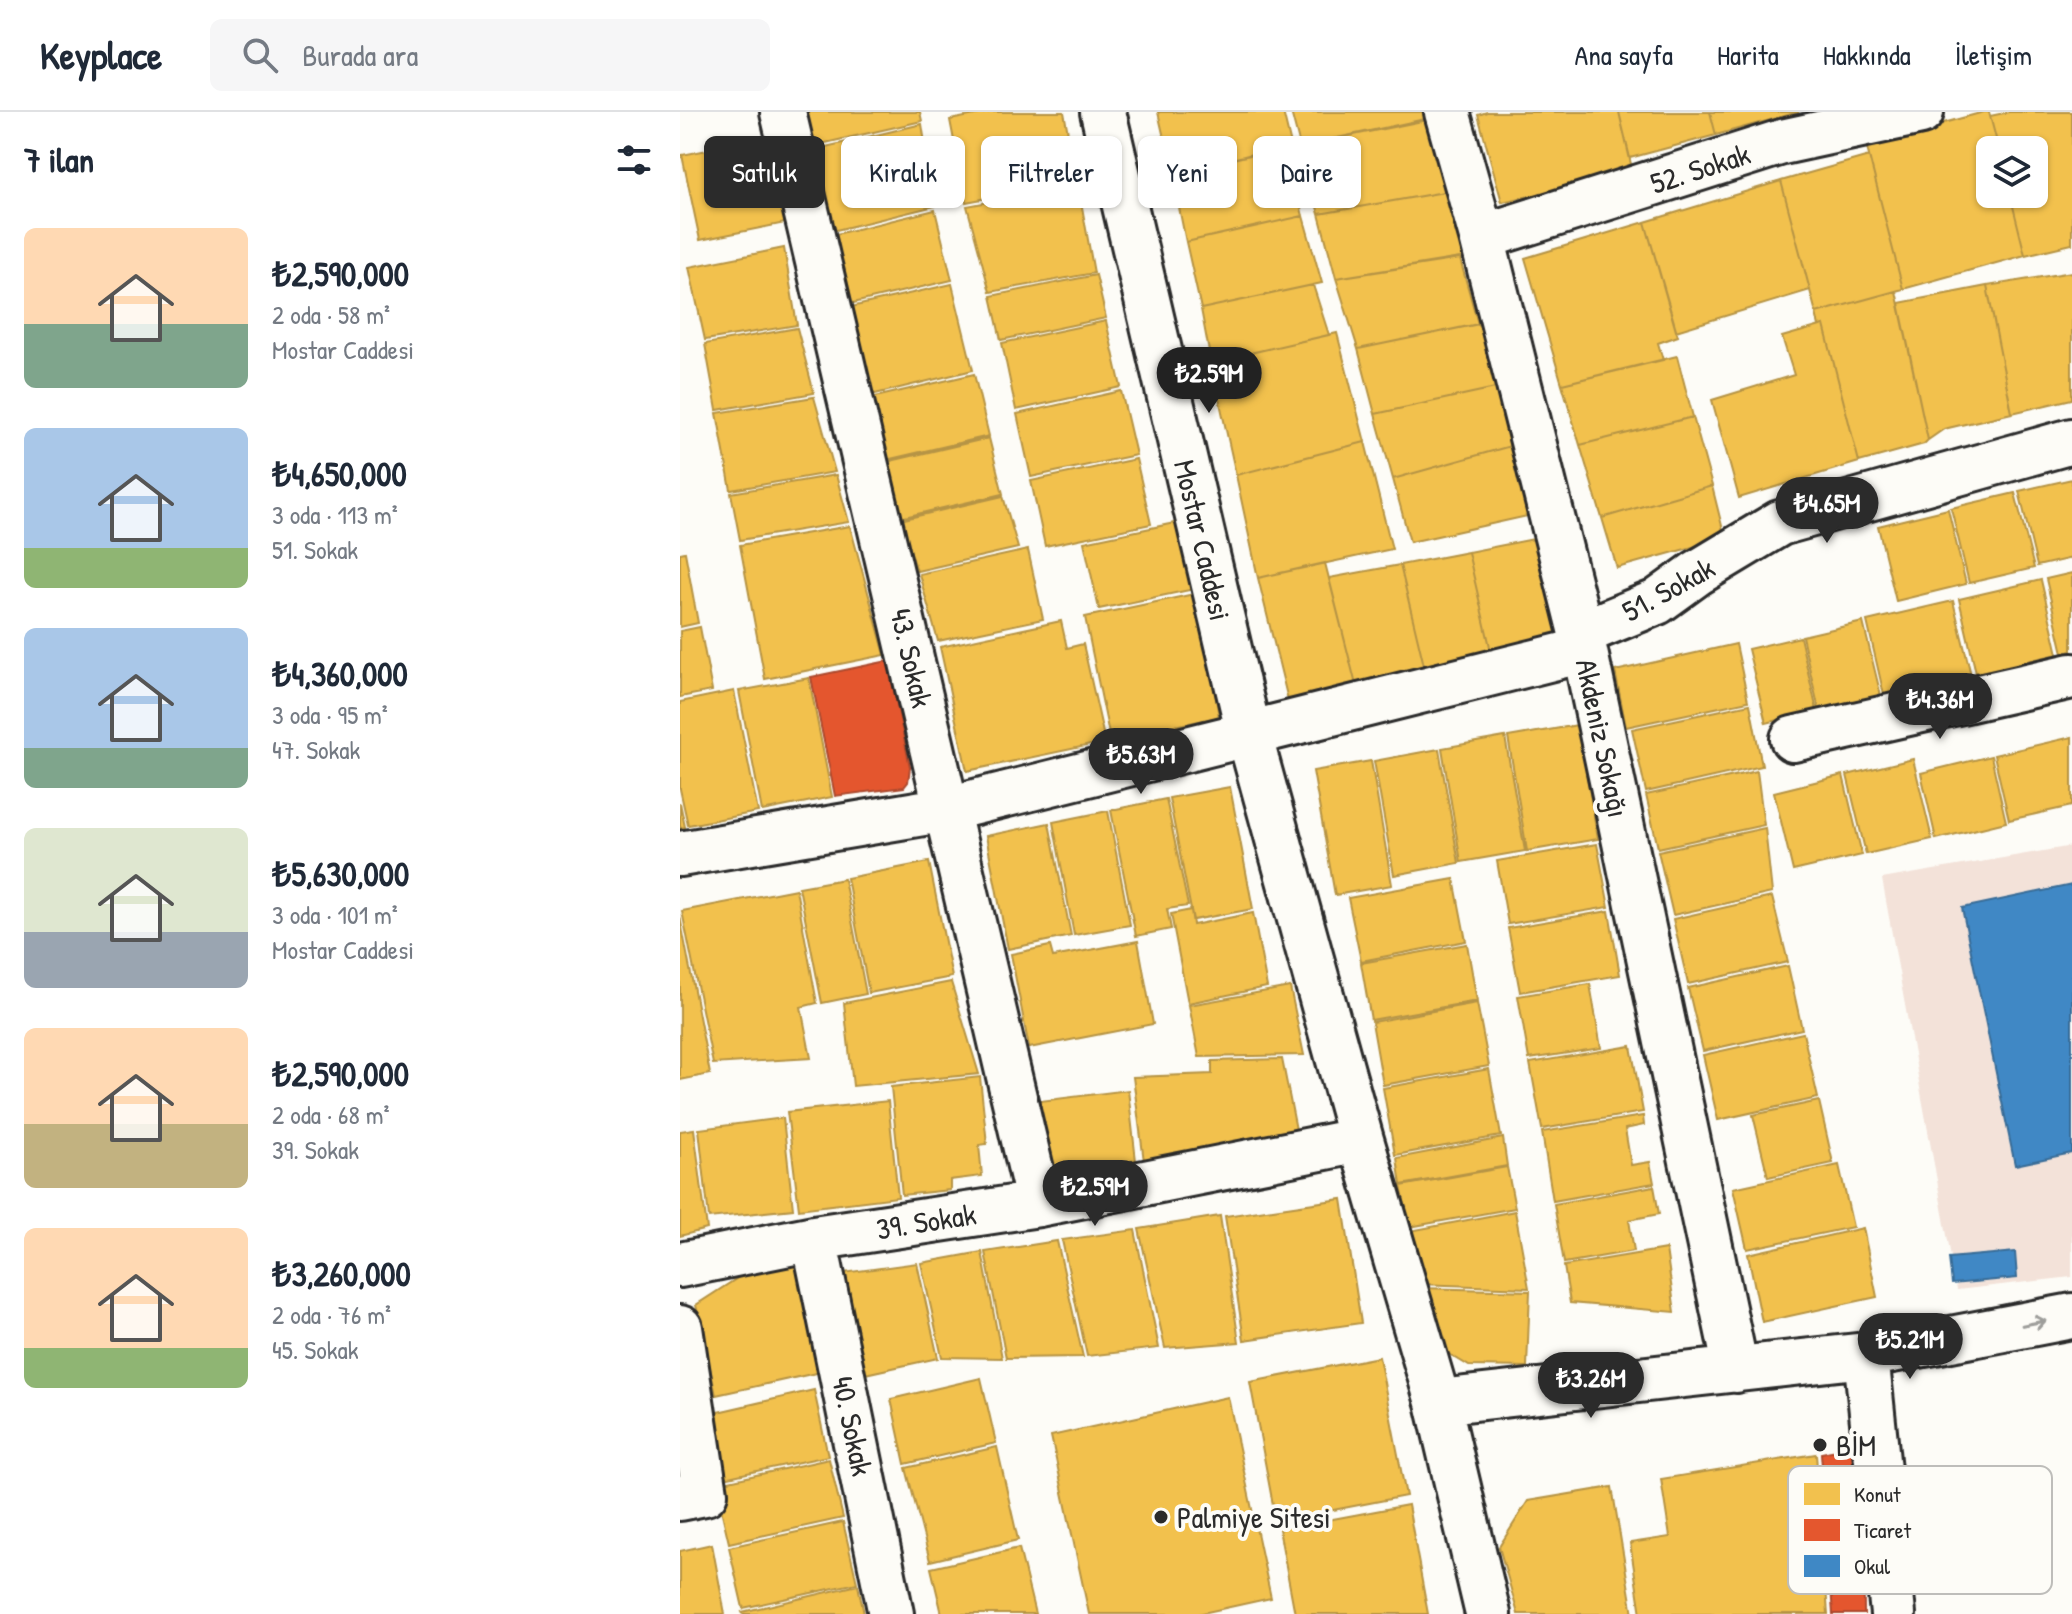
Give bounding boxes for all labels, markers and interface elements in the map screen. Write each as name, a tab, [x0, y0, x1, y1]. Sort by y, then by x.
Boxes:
search box	[210, 19, 770, 91]
text: Keyplace	[40, 29, 162, 81]
icon: search	[238, 33, 282, 77]
text: Burada ara	[302, 35, 418, 75]
text: Ana sayfa	[1575, 36, 1673, 74]
text: Harita	[1717, 36, 1779, 74]
text: Hakkında	[1823, 36, 1911, 74]
text: İletişim	[1955, 36, 2032, 74]
street label: 52. Sokak	[1645, 133, 1755, 203]
chip: Satılık	[704, 136, 825, 208]
chip: Kiralık	[841, 136, 965, 208]
chip: Filtreler	[981, 136, 1122, 208]
chip: Yeni	[1138, 136, 1237, 208]
chip: Daire	[1253, 136, 1361, 208]
map controls	[1976, 136, 2048, 208]
button: layers	[1976, 136, 2048, 208]
text: 7 ilan	[24, 137, 94, 183]
icon: filters	[612, 138, 656, 182]
text: ₺2,590,000	[272, 251, 409, 297]
icon: home	[88, 260, 184, 356]
text: 2 oda · 58 m²	[272, 297, 390, 332]
text: Mostar Caddesi	[272, 332, 414, 367]
pin: ₺2.59M	[1144, 347, 1274, 415]
text: ₺2.59M	[1175, 355, 1243, 390]
text: ₺4,650,000	[272, 451, 407, 497]
street label: Mostar Caddesi	[1165, 456, 1241, 624]
icon: home	[88, 460, 184, 556]
pin: ₺4.65M	[1762, 477, 1892, 545]
text: ₺4.65M	[1793, 485, 1861, 520]
text: 3 oda · 113 m²	[272, 497, 398, 532]
text: 51. Sokak	[272, 532, 358, 567]
street label: 51. Sokak	[1615, 547, 1721, 631]
street label: 43. Sokak	[881, 605, 943, 711]
text: ₺4,360,000	[272, 651, 408, 697]
street label: Akdeniz Sokağı	[1567, 655, 1639, 821]
icon: home	[88, 660, 184, 756]
pin: ₺4.36M	[1875, 673, 2005, 741]
text: ₺4.36M	[1906, 681, 1974, 716]
text: 3 oda · 95 m²	[272, 697, 388, 732]
pin: ₺5.63M	[1076, 728, 1206, 796]
text: 47. Sokak	[272, 732, 360, 767]
text: ₺5.63M	[1107, 736, 1175, 771]
text: ₺5,630,000	[272, 851, 409, 897]
icon: home	[88, 860, 184, 956]
text: 3 oda · 101 m²	[272, 897, 398, 932]
text: Mostar Caddesi	[272, 932, 414, 967]
text: ₺2,590,000	[272, 1051, 409, 1097]
icon: home	[88, 1060, 184, 1156]
text: 2 oda · 68 m²	[272, 1097, 389, 1132]
text: 39. Sokak	[272, 1132, 359, 1167]
pin: ₺2.59M	[1030, 1160, 1160, 1228]
text: ₺2.59M	[1061, 1168, 1129, 1203]
street label: 39. Sokak	[873, 1193, 979, 1249]
text: ₺3,260,000	[272, 1251, 411, 1297]
icon: home	[88, 1260, 184, 1356]
text: 2 oda · 76 m²	[272, 1297, 391, 1332]
pin: ₺5.21M	[1845, 1313, 1975, 1381]
one-way arrow	[2021, 1315, 2046, 1330]
text: ₺5.21M	[1876, 1321, 1944, 1356]
text: 45. Sokak	[272, 1332, 358, 1367]
pin: ₺3.26M	[1526, 1352, 1656, 1420]
text: ₺3.26M	[1556, 1360, 1626, 1395]
street label: 40. Sokak	[823, 1373, 883, 1479]
place label: BİM	[1836, 1425, 1876, 1465]
marker: BİM	[1811, 1436, 1829, 1454]
legend	[1788, 1466, 2052, 1594]
text: Konut	[1854, 1479, 1901, 1509]
place label: Palmiye Sitesi	[1177, 1497, 1331, 1537]
marker: Palmiye Sitesi	[1152, 1508, 1170, 1526]
text: Ticaret	[1854, 1515, 1912, 1545]
text: Okul	[1854, 1551, 1890, 1581]

